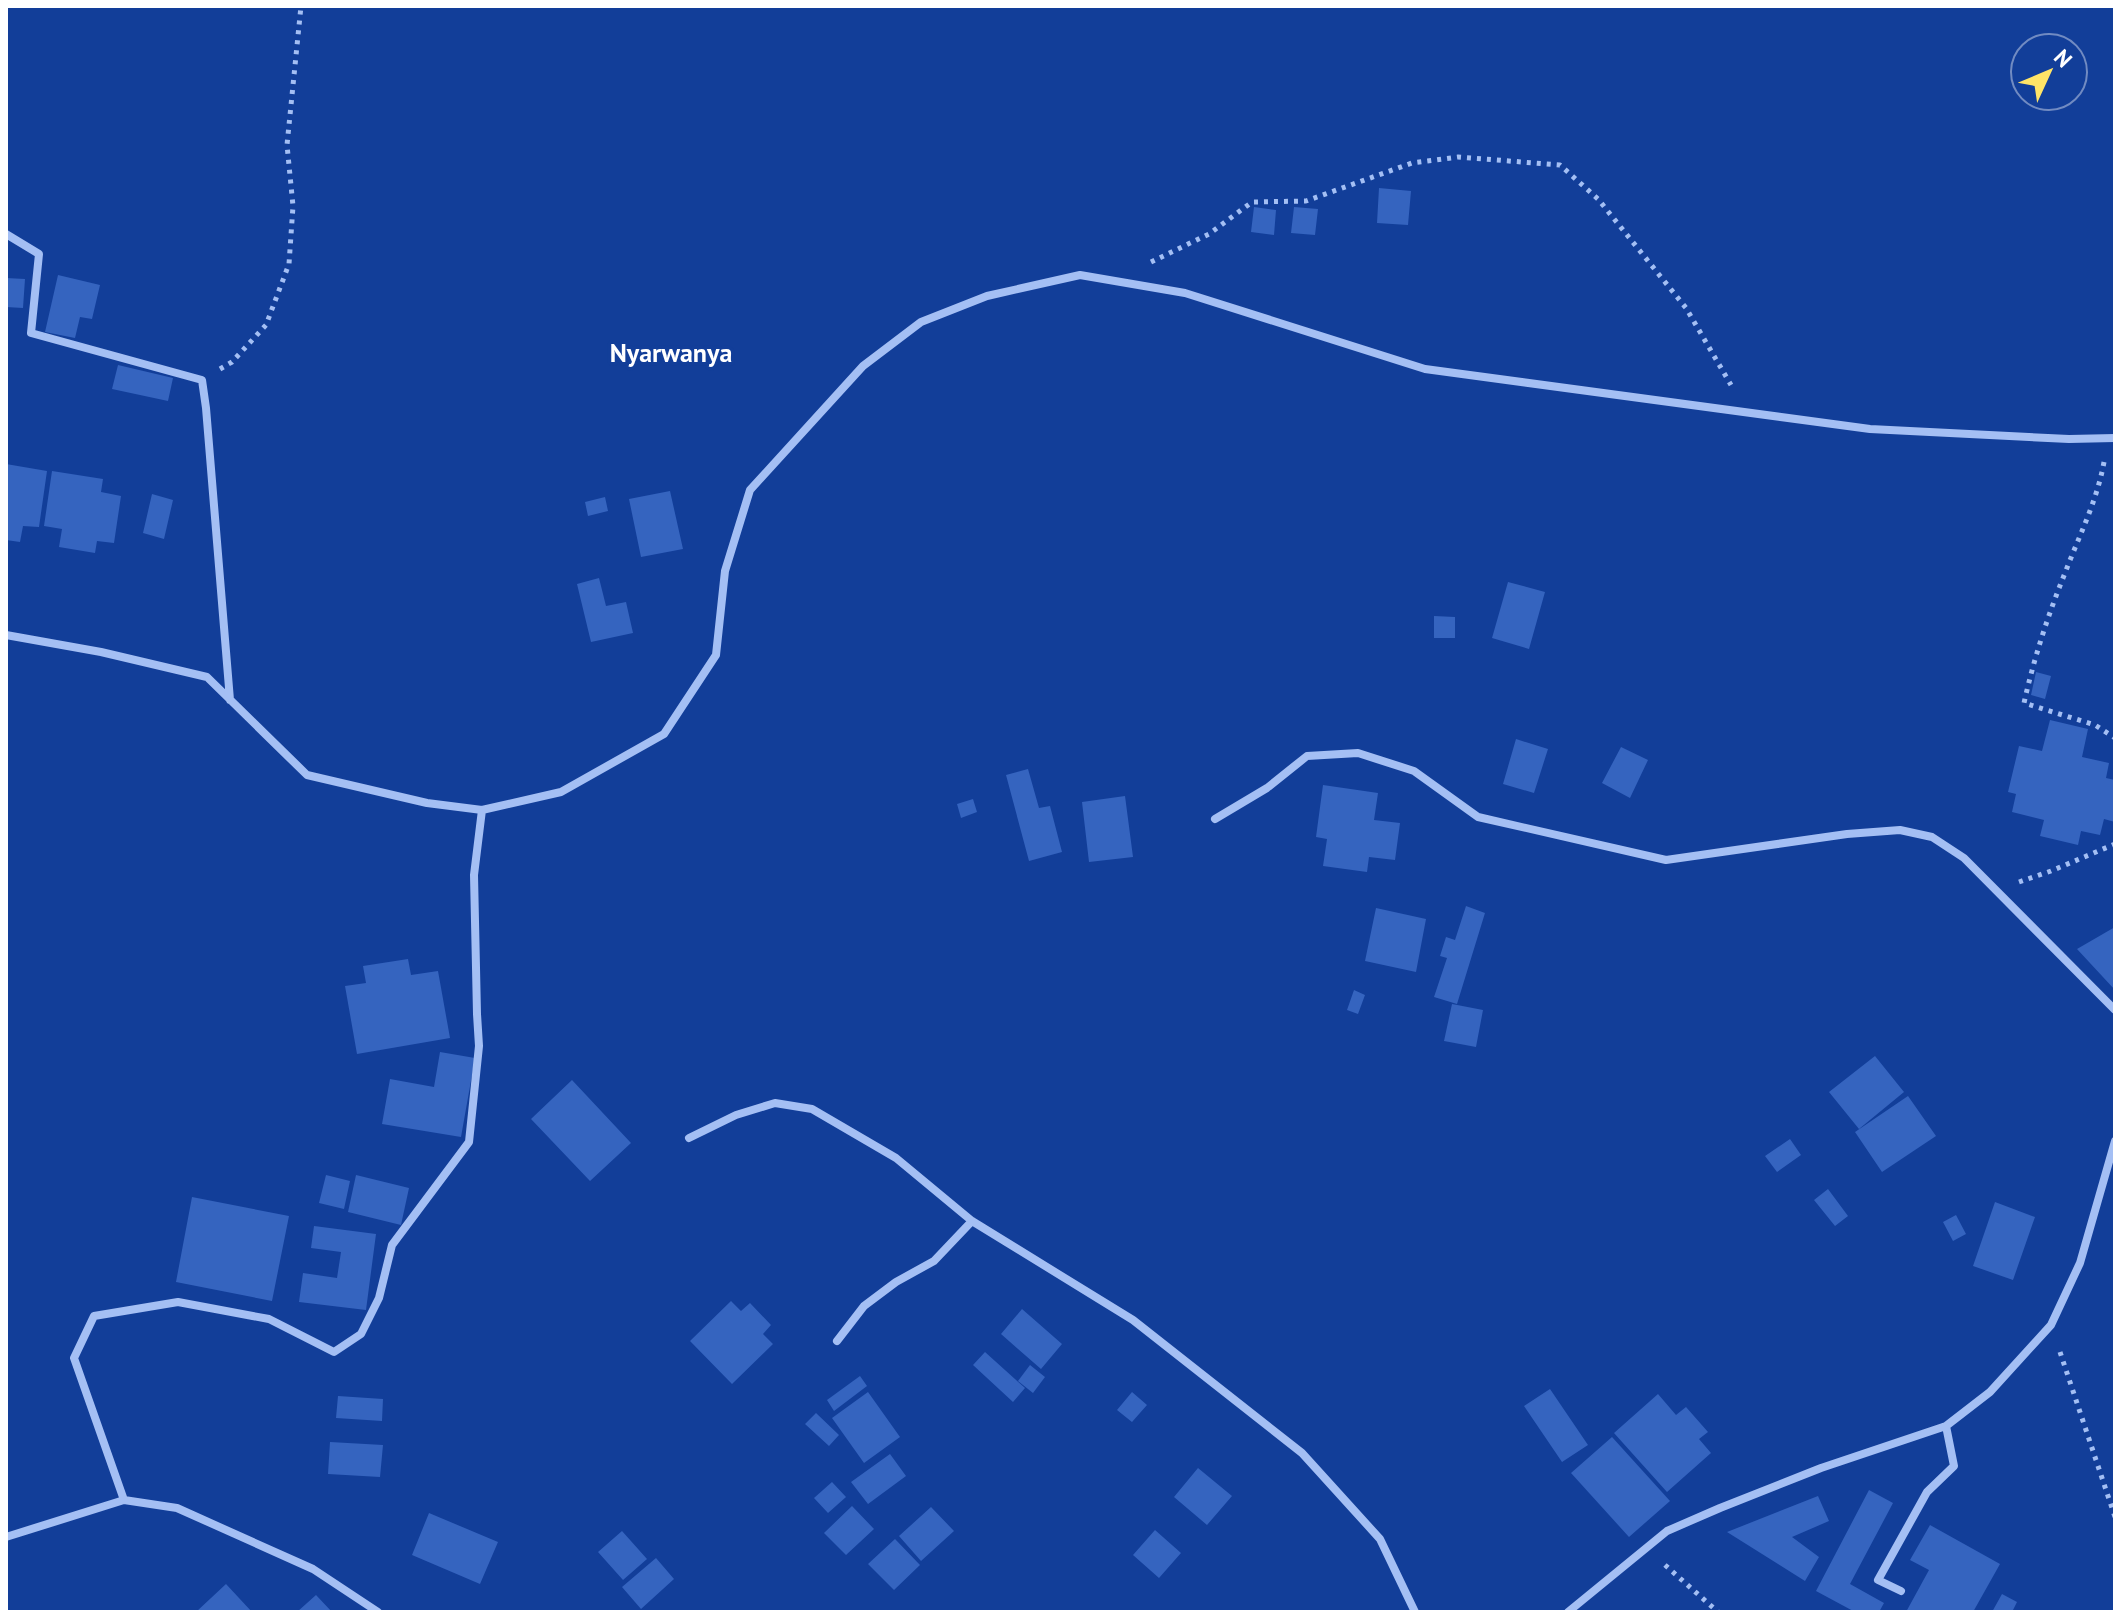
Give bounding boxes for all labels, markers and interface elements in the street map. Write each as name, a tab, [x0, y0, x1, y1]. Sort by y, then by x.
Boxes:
north arrow	[2009, 32, 2089, 112]
text: N	[2048, 43, 2078, 73]
district label: Nyarwanya	[610, 336, 732, 369]

